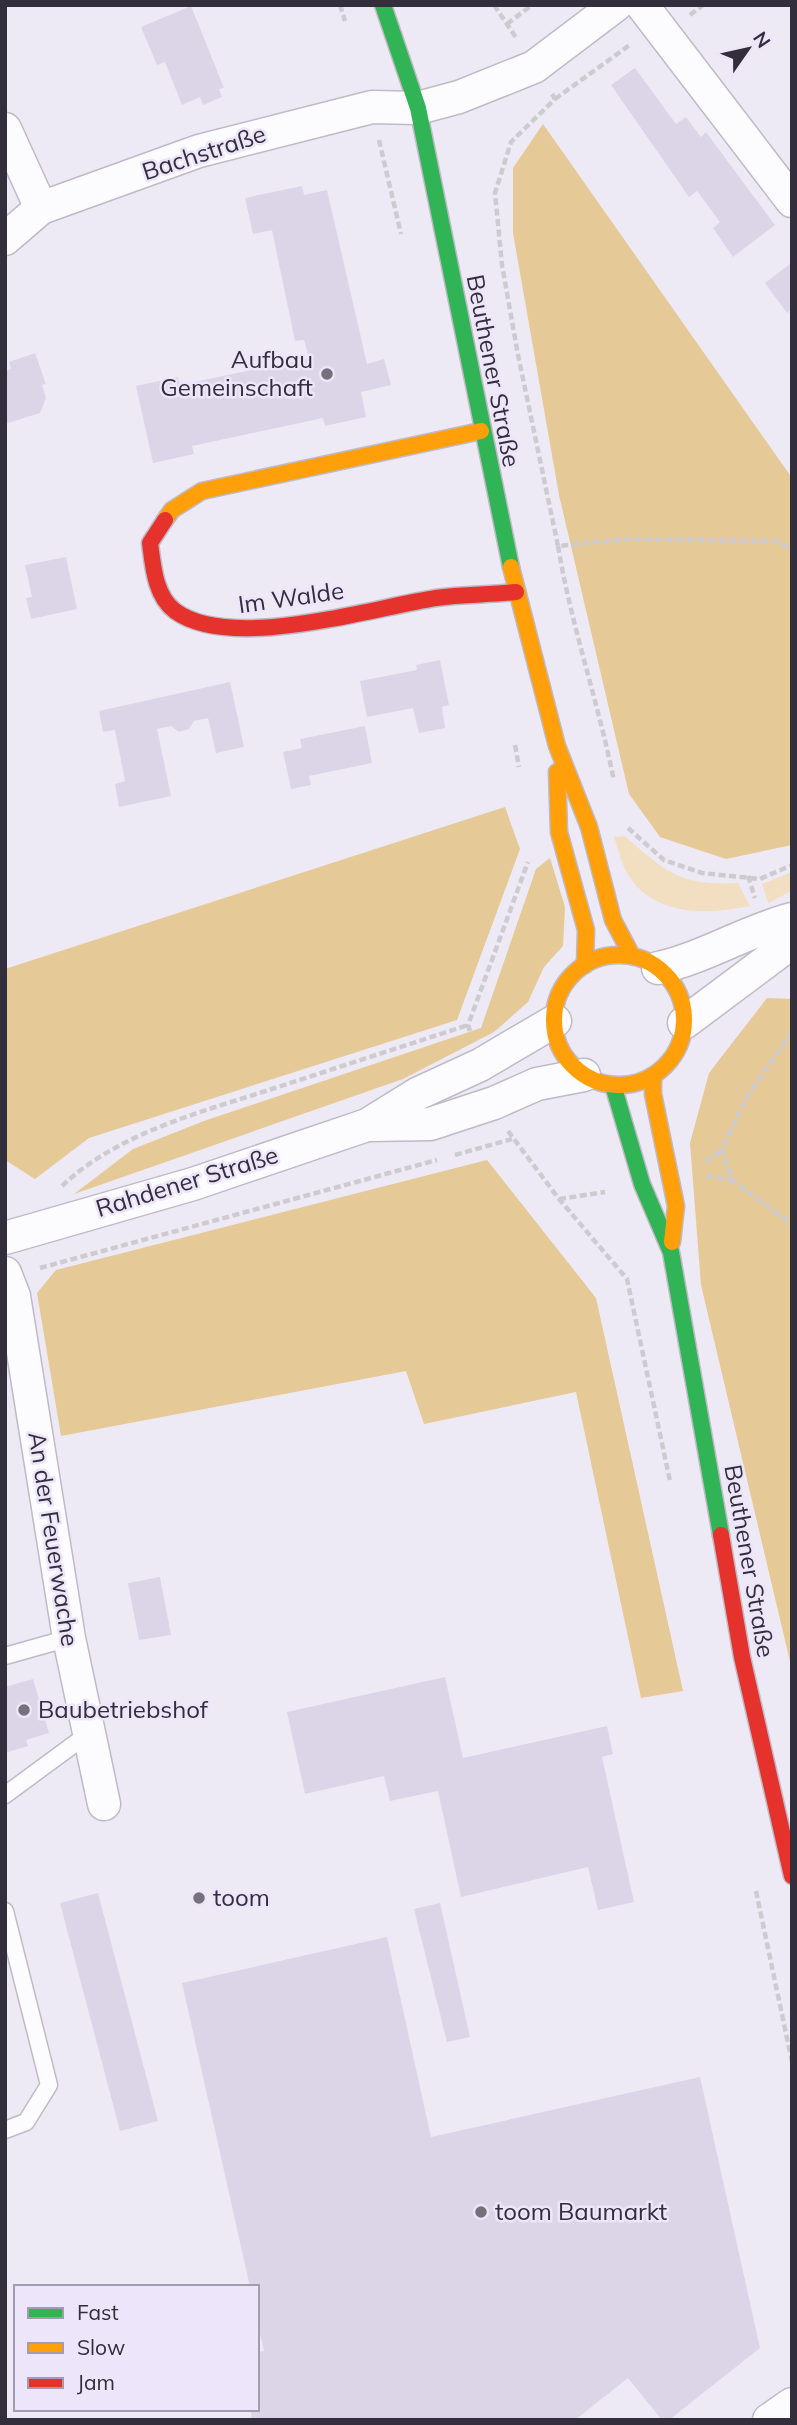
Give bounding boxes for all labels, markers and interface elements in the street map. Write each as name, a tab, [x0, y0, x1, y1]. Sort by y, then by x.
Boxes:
north arrow	[713, 14, 783, 84]
text: N	[748, 27, 776, 52]
street label: Bachstraße	[138, 118, 269, 186]
street label: Beuthener Straße	[461, 272, 527, 470]
place label: Aufbau Gemeinschaft	[160, 344, 313, 402]
marker: Aufbau Gemeinschaft	[319, 366, 335, 382]
street label: Im Walde	[236, 575, 346, 619]
street label: Rahdener Straße	[92, 1139, 282, 1223]
street label: An der Feuerwache	[22, 1429, 86, 1648]
street label: Beuthener Straße	[718, 1462, 782, 1660]
place label: Baubetriebshof	[38, 1694, 209, 1724]
marker: Baubetriebshof	[16, 1702, 32, 1718]
place label: toom	[213, 1882, 270, 1912]
marker: toom	[191, 1890, 207, 1906]
place label: toom Baumarkt	[495, 2196, 667, 2226]
marker: toom Baumarkt	[473, 2204, 489, 2220]
legend	[14, 2285, 259, 2411]
text: Fast	[77, 2299, 119, 2325]
text: Slow	[77, 2334, 125, 2360]
text: Jam	[77, 2369, 115, 2395]

